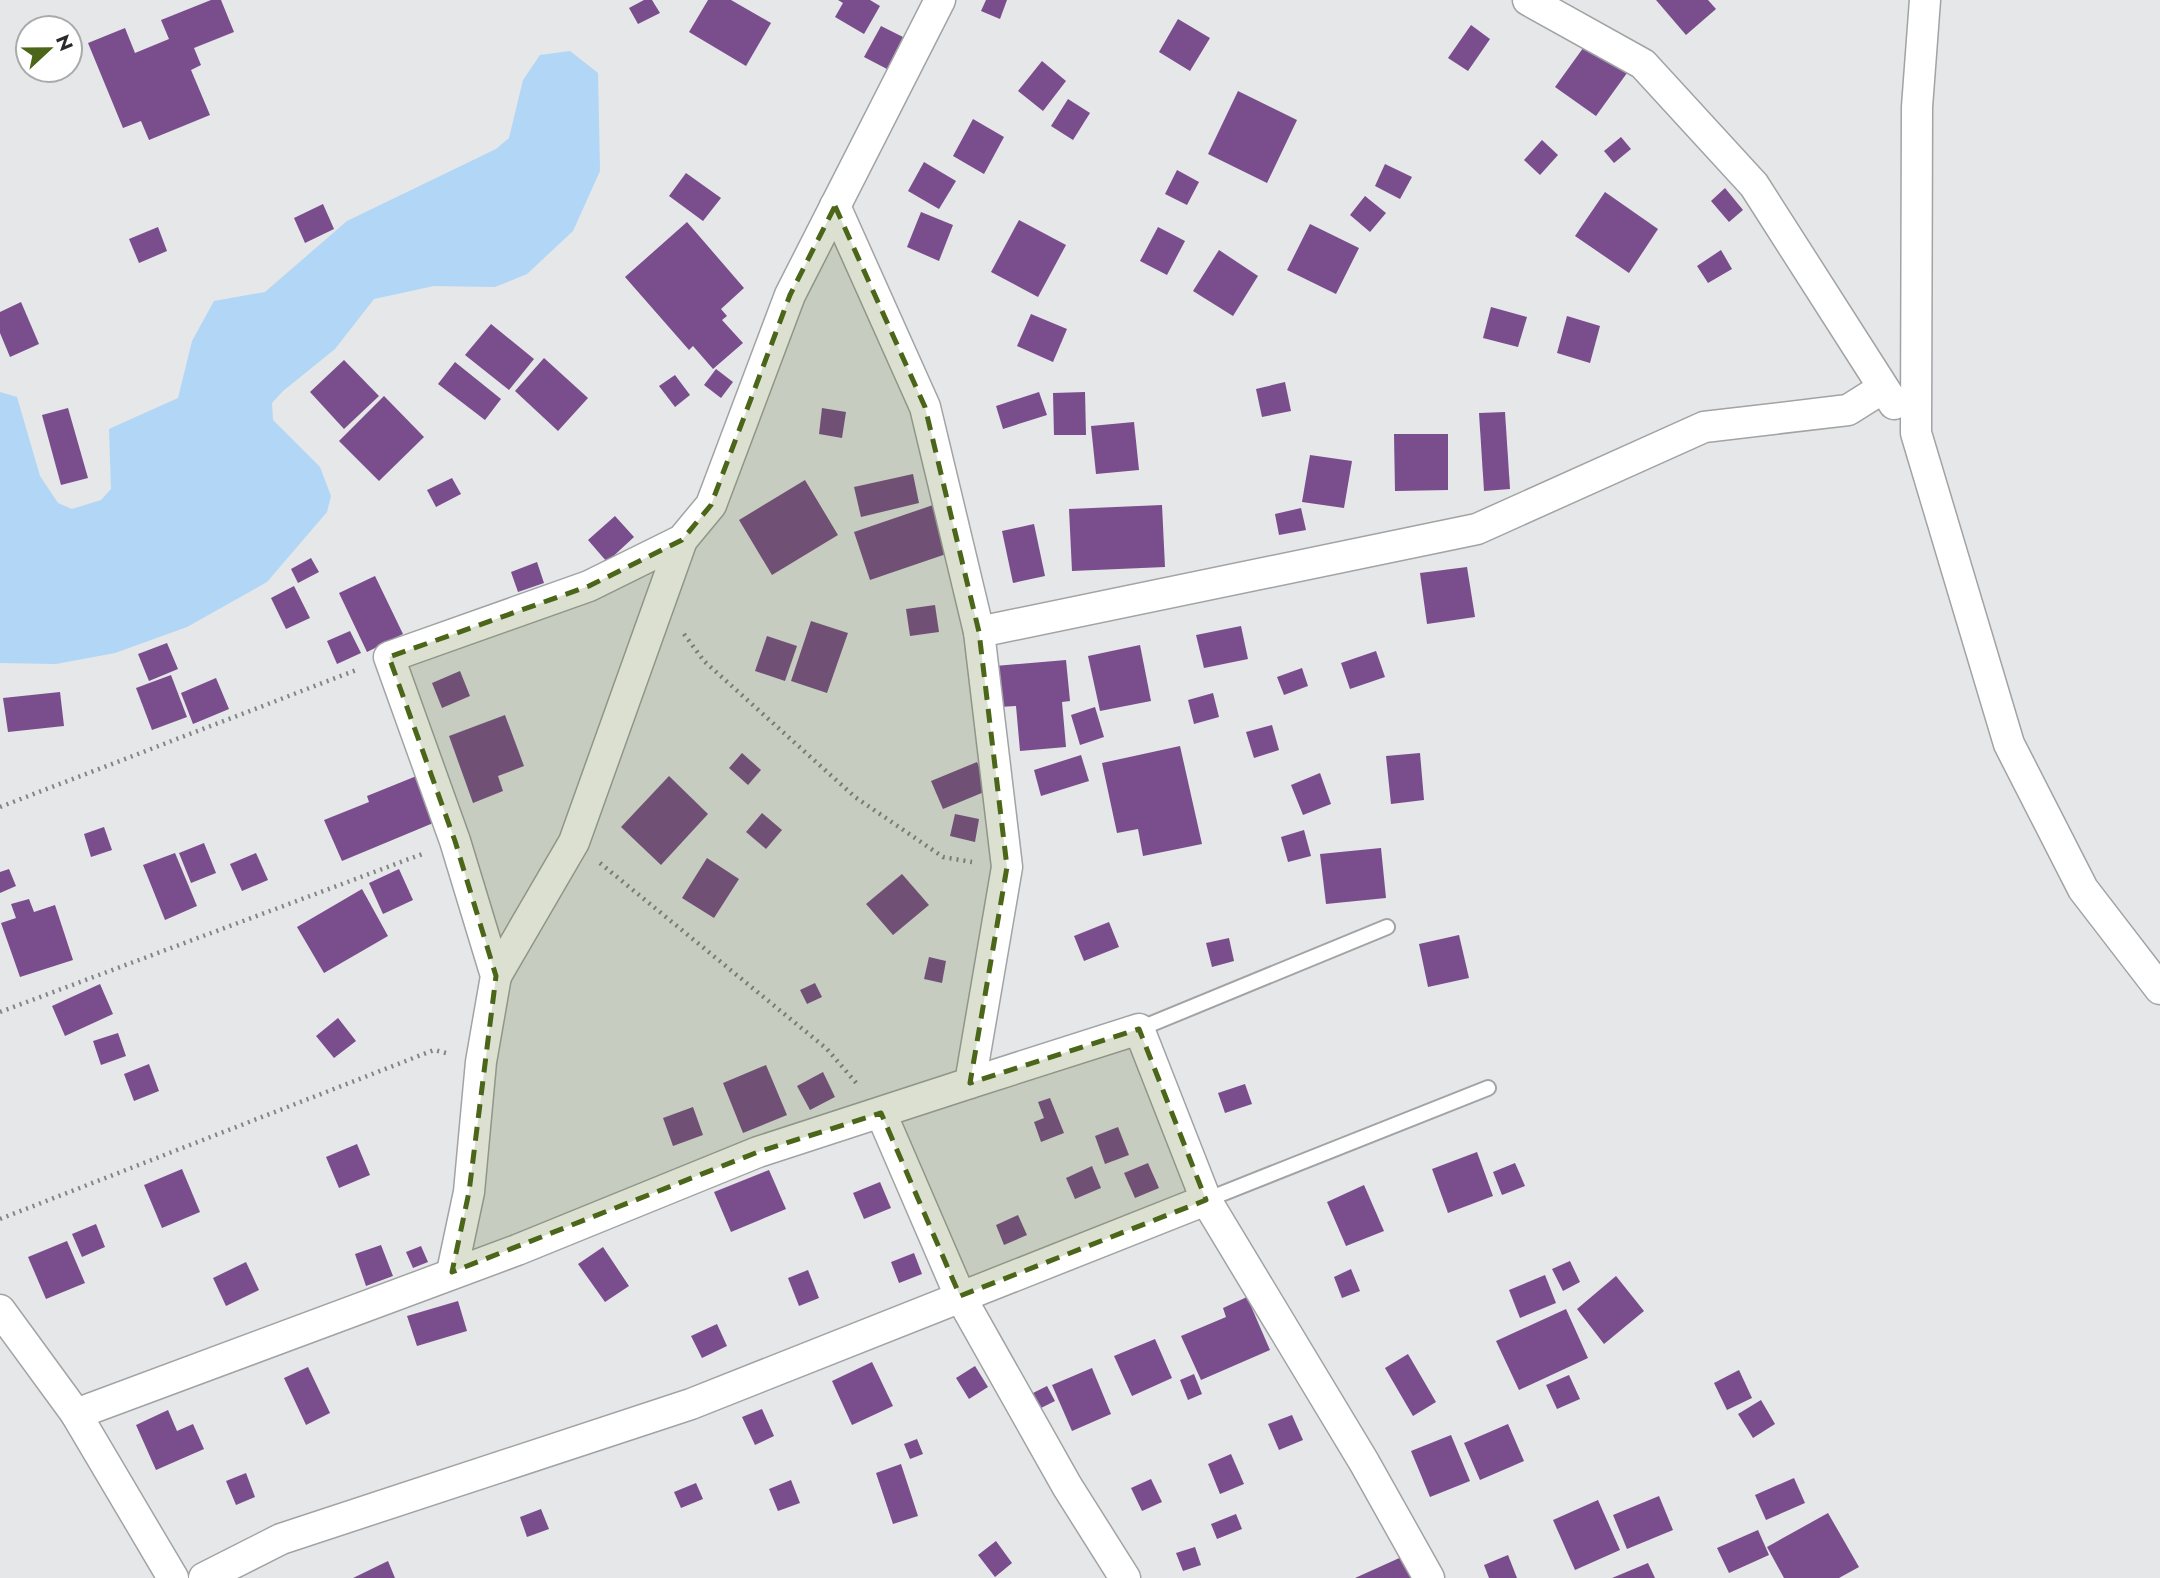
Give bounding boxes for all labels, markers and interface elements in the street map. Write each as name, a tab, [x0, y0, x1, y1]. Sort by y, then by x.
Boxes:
north arrow	[14, 14, 84, 84]
text: N	[49, 31, 80, 55]

